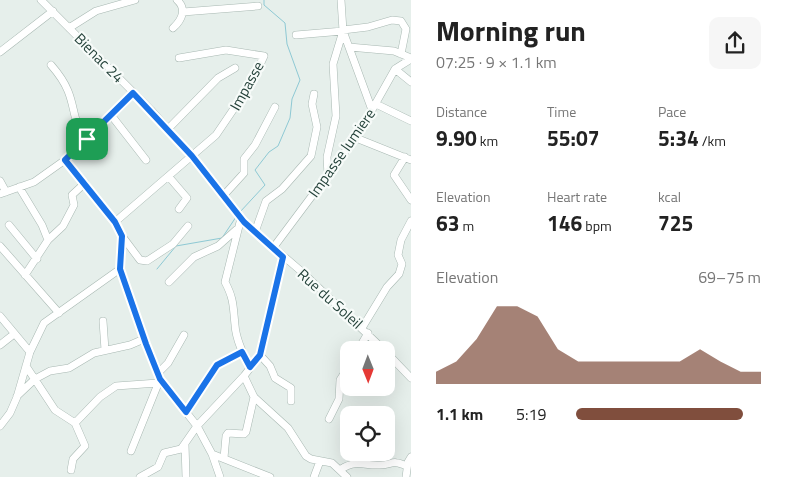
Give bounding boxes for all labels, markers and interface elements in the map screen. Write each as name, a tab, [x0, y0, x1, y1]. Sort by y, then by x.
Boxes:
text: Morning run	[436, 9, 586, 52]
button: share	[709, 17, 761, 69]
street label: Bienac 24	[69, 27, 130, 88]
text: 07:25 · 9 × 1.1 km	[436, 50, 557, 74]
street label: Impasse	[224, 57, 270, 115]
text: Distance	[436, 101, 487, 122]
text: Time	[547, 101, 576, 122]
text: Pace	[658, 101, 686, 122]
street label: Impasse lumiere	[302, 104, 381, 202]
pin	[66, 118, 108, 160]
text: 9.90	[436, 122, 477, 154]
text: 55:07	[547, 122, 599, 154]
text: 5:34	[658, 122, 699, 154]
icon: arrive	[73, 125, 101, 153]
text: km	[477, 130, 498, 151]
text: /km	[699, 130, 726, 151]
text: Elevation	[436, 186, 490, 207]
text: Heart rate	[547, 186, 607, 207]
text: kcal	[658, 186, 681, 207]
text: 63	[436, 207, 460, 239]
text: 146	[547, 207, 582, 239]
text: 725	[658, 207, 693, 239]
text: m	[460, 215, 474, 236]
text: bpm	[582, 215, 612, 236]
street label: Rue du Soleil	[293, 263, 368, 334]
text: Elevation	[436, 265, 498, 289]
text: 69–75 m	[698, 265, 761, 289]
north arrow	[340, 341, 395, 396]
map controls	[340, 341, 395, 461]
text: 1.1 km	[436, 402, 483, 426]
text: 5:19	[516, 402, 546, 426]
button: locate	[340, 406, 395, 461]

